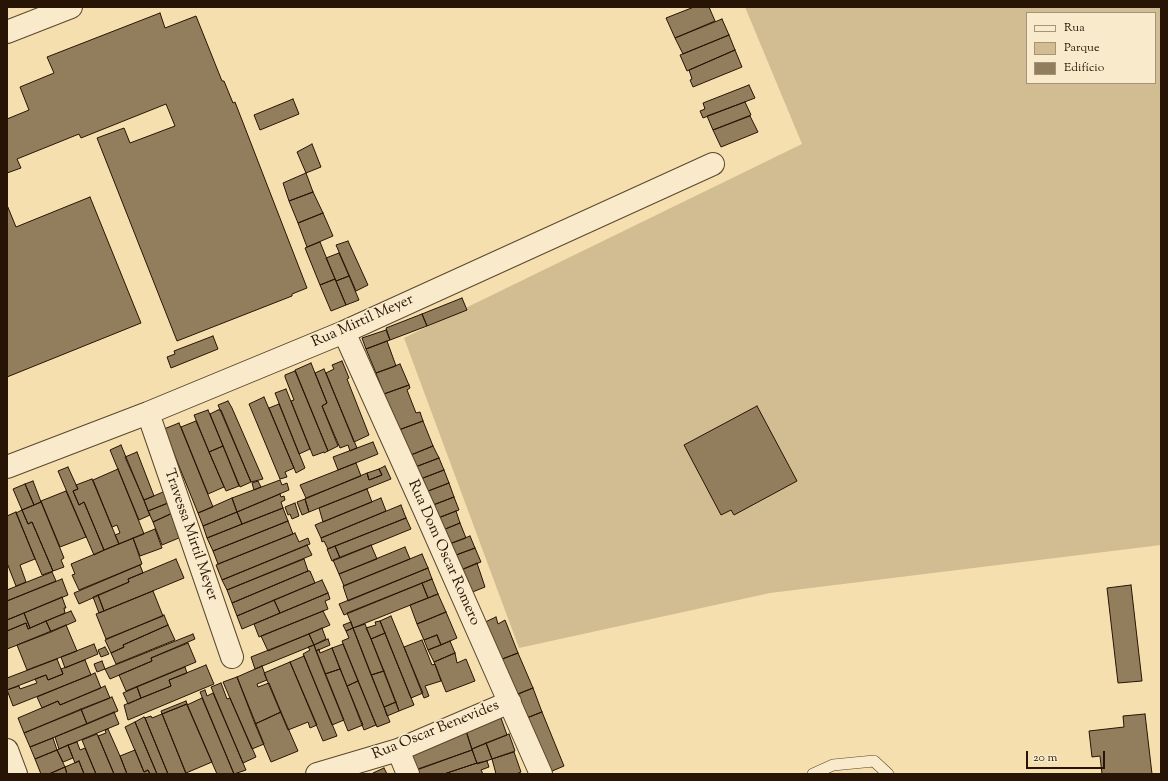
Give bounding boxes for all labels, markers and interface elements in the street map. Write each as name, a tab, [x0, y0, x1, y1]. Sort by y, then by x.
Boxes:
legend	[1026, 12, 1156, 84]
text: Rua	[1064, 19, 1085, 37]
text: Parque	[1064, 39, 1100, 57]
text: Edifício	[1064, 59, 1104, 77]
street label: Rua Mirtil Meyer	[309, 291, 417, 353]
street label: Travessa Mirtil Meyer	[159, 467, 221, 603]
street label: Rua Dom Oscar Romero	[403, 477, 483, 629]
street label: Rua Oscar Benevides	[370, 697, 502, 765]
scale bar	[1028, 743, 1107, 769]
text: 20 m	[1033, 749, 1057, 767]

